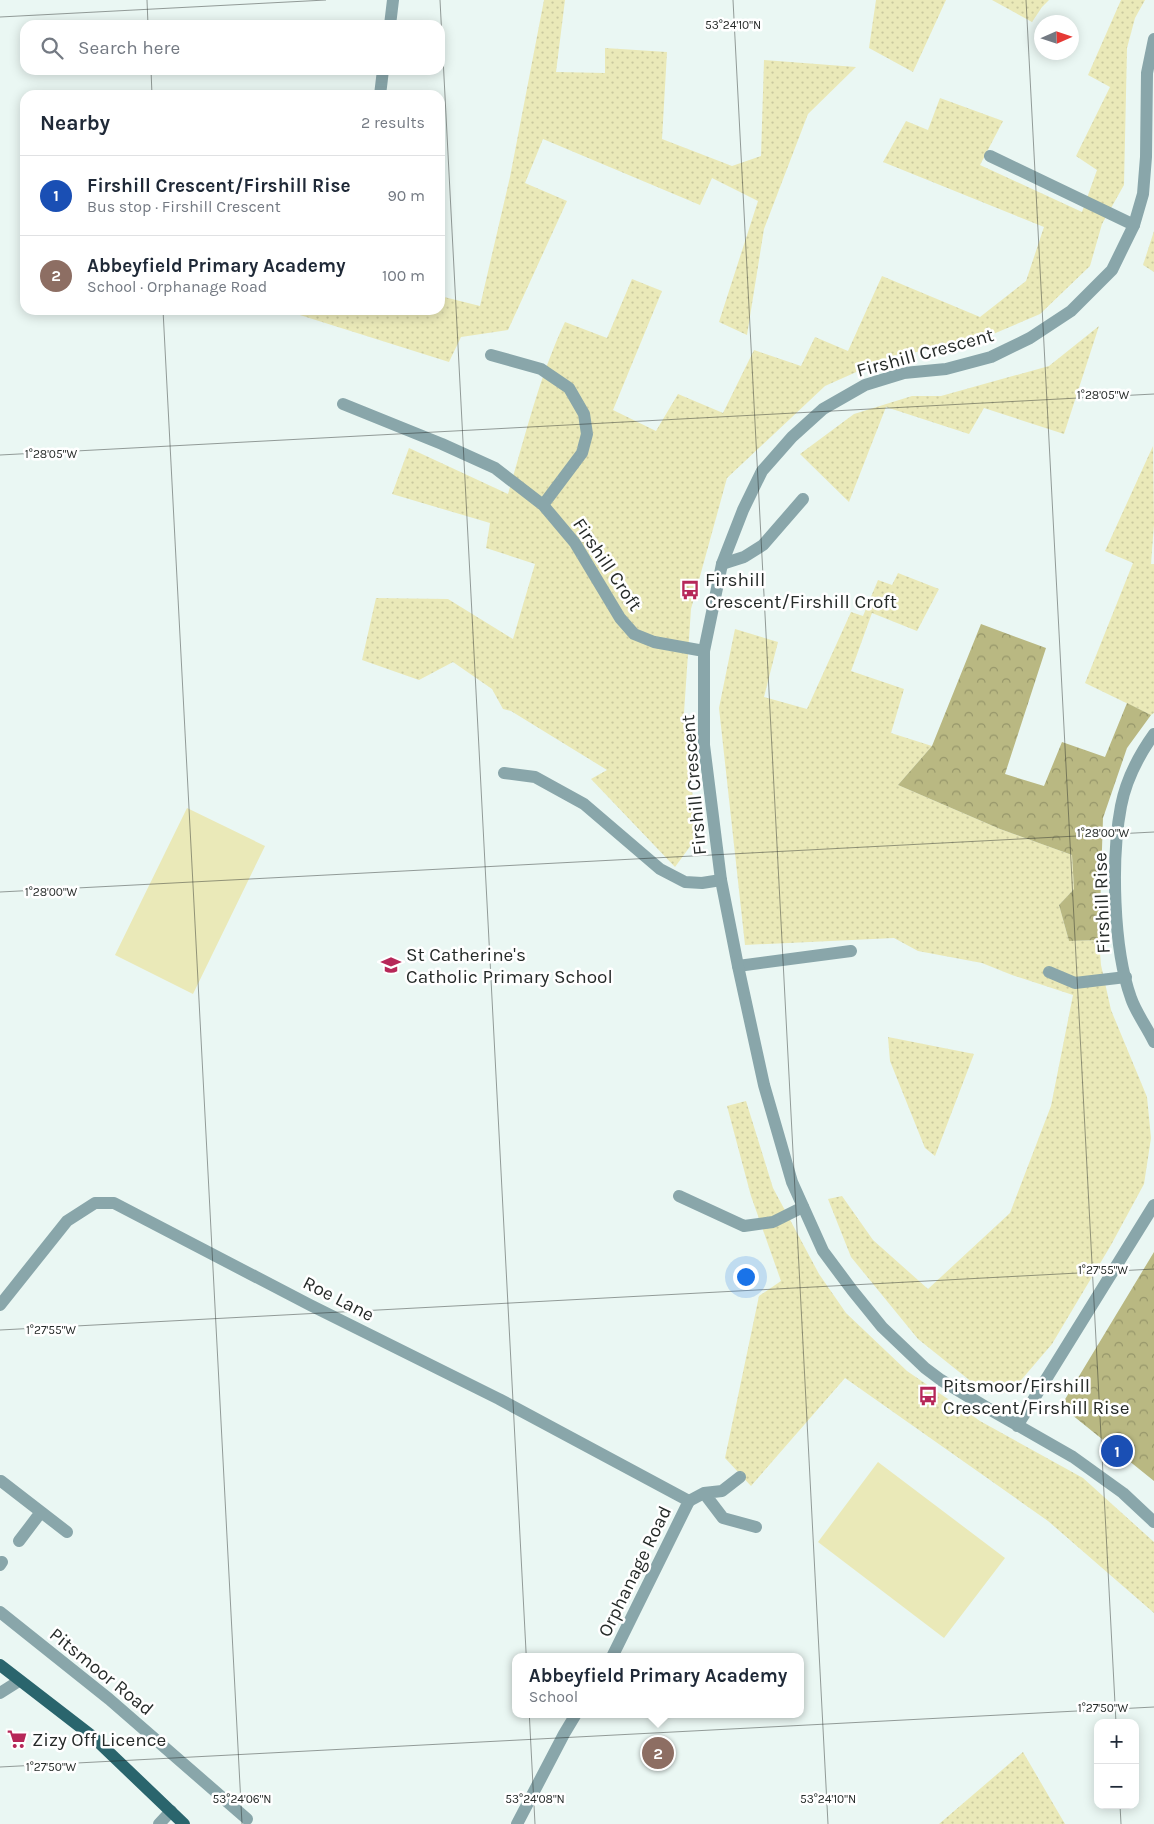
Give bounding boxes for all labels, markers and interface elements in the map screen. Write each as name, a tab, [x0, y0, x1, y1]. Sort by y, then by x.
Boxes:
north arrow	[1034, 15, 1079, 60]
text: 53°24'10"N	[705, 18, 761, 32]
search box	[20, 20, 445, 75]
icon: search	[38, 34, 66, 62]
text: Search here	[78, 37, 180, 59]
text: Nearby	[40, 111, 110, 135]
text: 2 results	[361, 113, 425, 132]
text: Firshill Crescent/Firshill Rise	[87, 175, 351, 197]
text: 1	[53, 186, 59, 205]
text: 90 m	[387, 186, 425, 205]
text: Bus stop · Firshill Crescent	[87, 197, 281, 216]
text: Abbeyfield Primary Academy	[87, 255, 346, 277]
text: 2	[51, 266, 61, 285]
text: 100 m	[382, 266, 425, 285]
text: School · Orphanage Road	[87, 277, 267, 296]
street label: Firshill Crescent	[854, 324, 996, 382]
text: 1°28'05"W	[1077, 388, 1129, 402]
text: 1°28'05"W	[25, 447, 77, 461]
street label: Firshill Croft	[568, 514, 646, 615]
place label: Firshill Crescent/Firshill Croft	[705, 569, 897, 613]
bus stop icon: Firshill Crescent/Firshill Croft	[679, 579, 701, 601]
street label: Firshill Crescent	[677, 714, 711, 856]
text: 1°28'00"W	[1077, 826, 1130, 840]
street label: Firshill Rise	[1089, 852, 1115, 954]
text: 1°28'00"W	[25, 885, 78, 899]
place label: St Catherine's Catholic Primary School	[406, 944, 613, 988]
school or university icon: St Catherine's Catholic Primary School	[380, 954, 402, 976]
text: 1°27'55"W	[1078, 1263, 1128, 1277]
your location	[733, 1264, 759, 1290]
street label: Roe Lane	[299, 1272, 378, 1326]
text: 1°27'55"W	[26, 1323, 76, 1337]
place label: Pitsmoor/Firshill Crescent/Firshill Rise	[943, 1375, 1129, 1419]
bus stop icon: Pitsmoor/Firshill Crescent/Firshill Rise	[917, 1385, 939, 1407]
pin: 1	[1101, 1432, 1133, 1470]
street label: Orphanage Road	[594, 1502, 676, 1640]
street label: Pitsmoor Road	[45, 1623, 158, 1720]
popup	[512, 1653, 804, 1718]
text: Abbeyfield Primary Academy	[529, 1665, 787, 1687]
text: School	[529, 1687, 578, 1706]
text: 1°27'50"W	[1078, 1701, 1129, 1715]
map controls	[1094, 1719, 1139, 1809]
button: +	[1094, 1719, 1139, 1764]
supermarket icon: Zizy Off Licence	[6, 1728, 28, 1750]
place label: Zizy Off Licence	[32, 1729, 166, 1751]
pin: 2	[642, 1734, 674, 1772]
text: 1°27'50"W	[26, 1760, 77, 1774]
button: −	[1094, 1764, 1139, 1809]
text: 53°24'06"N	[212, 1792, 272, 1806]
text: 53°24'08"N	[505, 1792, 565, 1806]
text: 53°24'10"N	[800, 1792, 856, 1806]

